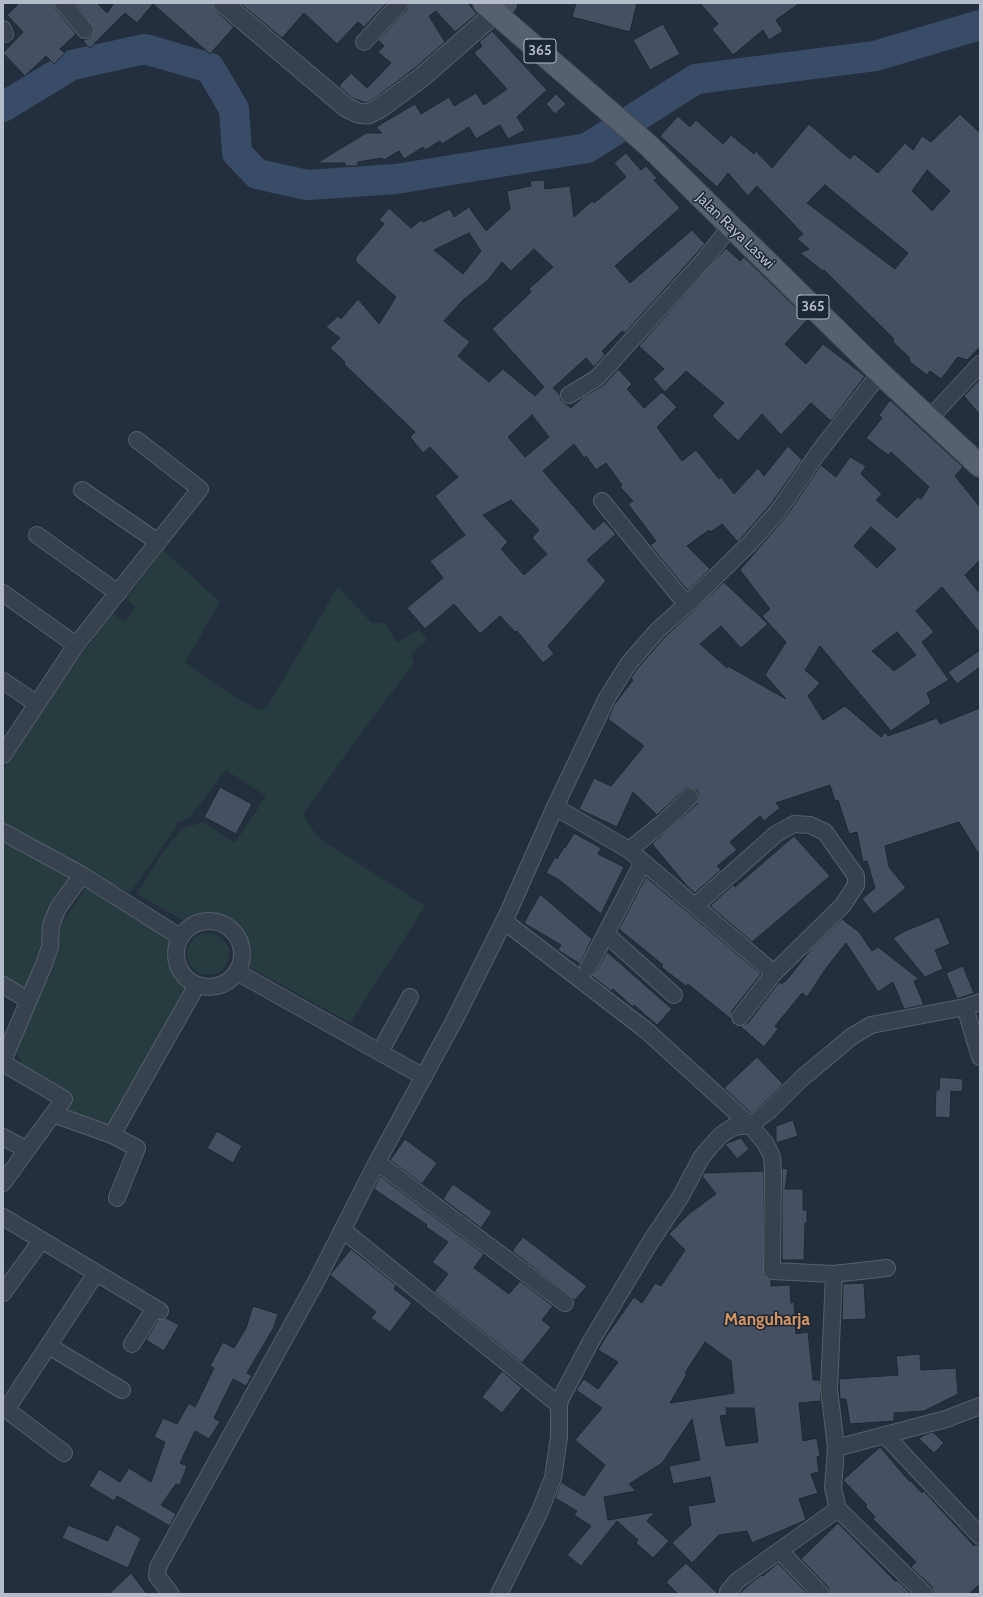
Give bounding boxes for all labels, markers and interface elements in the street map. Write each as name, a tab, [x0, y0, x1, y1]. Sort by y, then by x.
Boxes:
road number: 365	[524, 39, 556, 63]
street label: Jalan Raya Laswi	[692, 189, 778, 273]
road number: 365	[797, 295, 829, 319]
district label: Manguharja	[724, 1310, 810, 1330]

